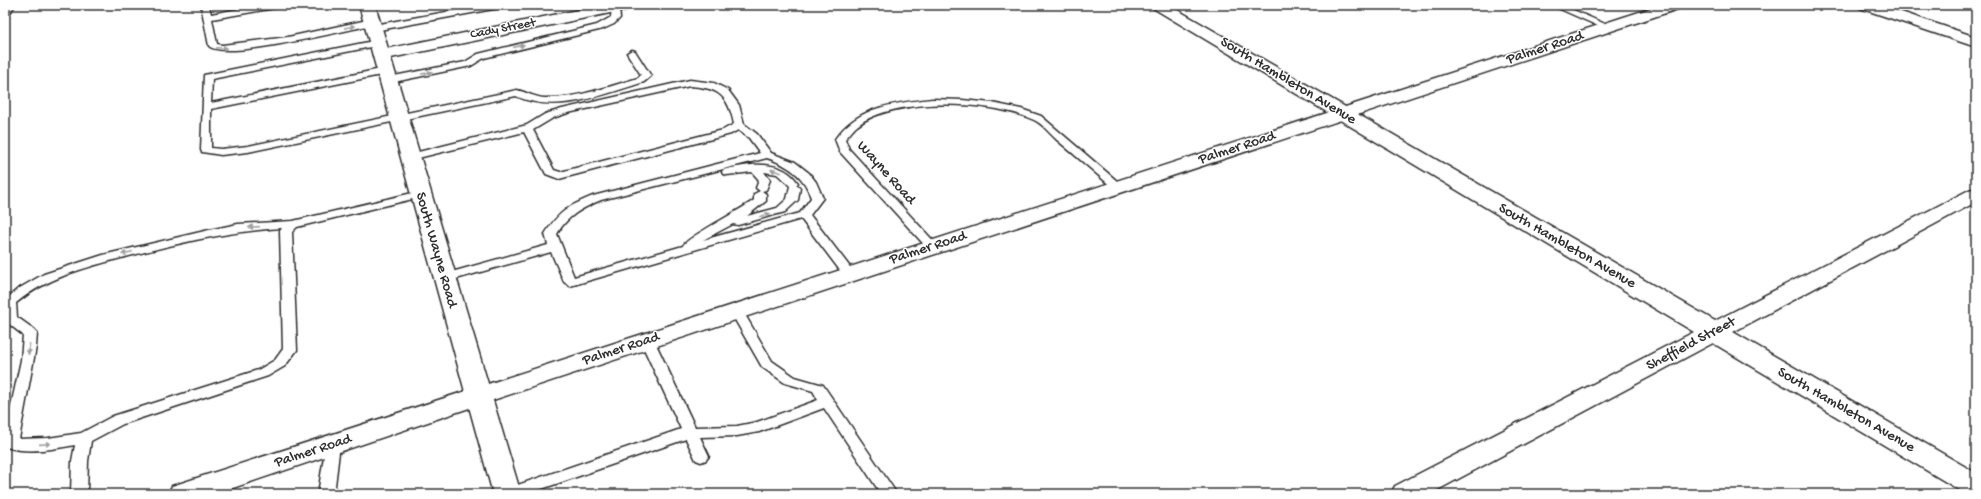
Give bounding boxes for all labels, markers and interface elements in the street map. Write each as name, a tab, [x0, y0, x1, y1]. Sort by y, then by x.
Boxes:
street label: Cady Street	[469, 15, 538, 43]
one-way arrow	[344, 23, 356, 29]
street label: Palmer Road	[1503, 27, 1587, 69]
street label: South Hambleton Avenue	[1217, 33, 1360, 129]
one-way arrow	[513, 42, 525, 48]
one-way arrow	[216, 45, 229, 51]
one-way arrow	[421, 70, 433, 76]
street label: Palmer Road	[1195, 127, 1279, 169]
street label: Wayne Road	[853, 137, 920, 210]
one-way arrow	[770, 167, 783, 173]
street label: South Wayne Road	[411, 190, 461, 311]
street label: South Hambleton Avenue	[1495, 199, 1639, 293]
one-way arrow	[759, 212, 771, 218]
one-way arrow	[248, 224, 260, 230]
street label: Palmer Road	[886, 227, 970, 269]
one-way arrow	[120, 250, 132, 256]
street label: Sheffield Street	[1643, 312, 1740, 375]
street label: Palmer Road	[579, 328, 663, 370]
one-way arrow	[26, 343, 32, 355]
street label: South Hambleton Avenue	[1774, 363, 1918, 457]
street label: Palmer Road	[271, 430, 355, 472]
one-way arrow	[39, 441, 51, 448]

